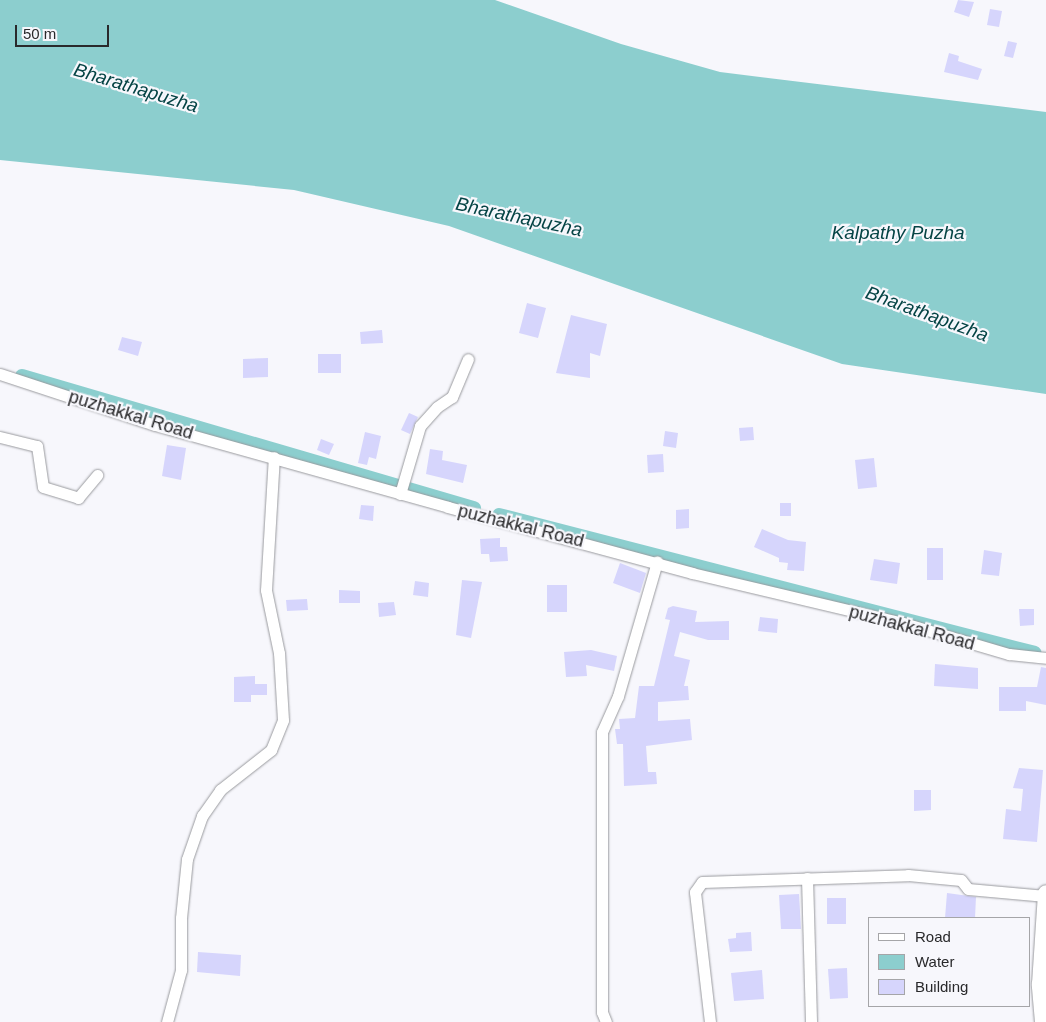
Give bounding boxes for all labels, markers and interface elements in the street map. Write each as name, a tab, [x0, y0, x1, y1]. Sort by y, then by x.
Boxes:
scale bar	[18, 15, 111, 47]
text: 50 m	[23, 25, 56, 42]
water label: Bharathapuzha	[71, 58, 201, 118]
water label: Bharathapuzha	[454, 192, 584, 242]
water label: Kalpathy Puzha	[831, 222, 965, 244]
water label: Bharathapuzha	[863, 281, 991, 347]
street label: puzhakkal Road	[66, 386, 196, 444]
street label: puzhakkal Road	[456, 500, 586, 552]
street label: puzhakkal Road	[847, 601, 977, 655]
legend	[868, 917, 1031, 1007]
text: Road	[915, 928, 951, 945]
text: Water	[915, 953, 954, 970]
text: Building	[915, 978, 968, 995]

